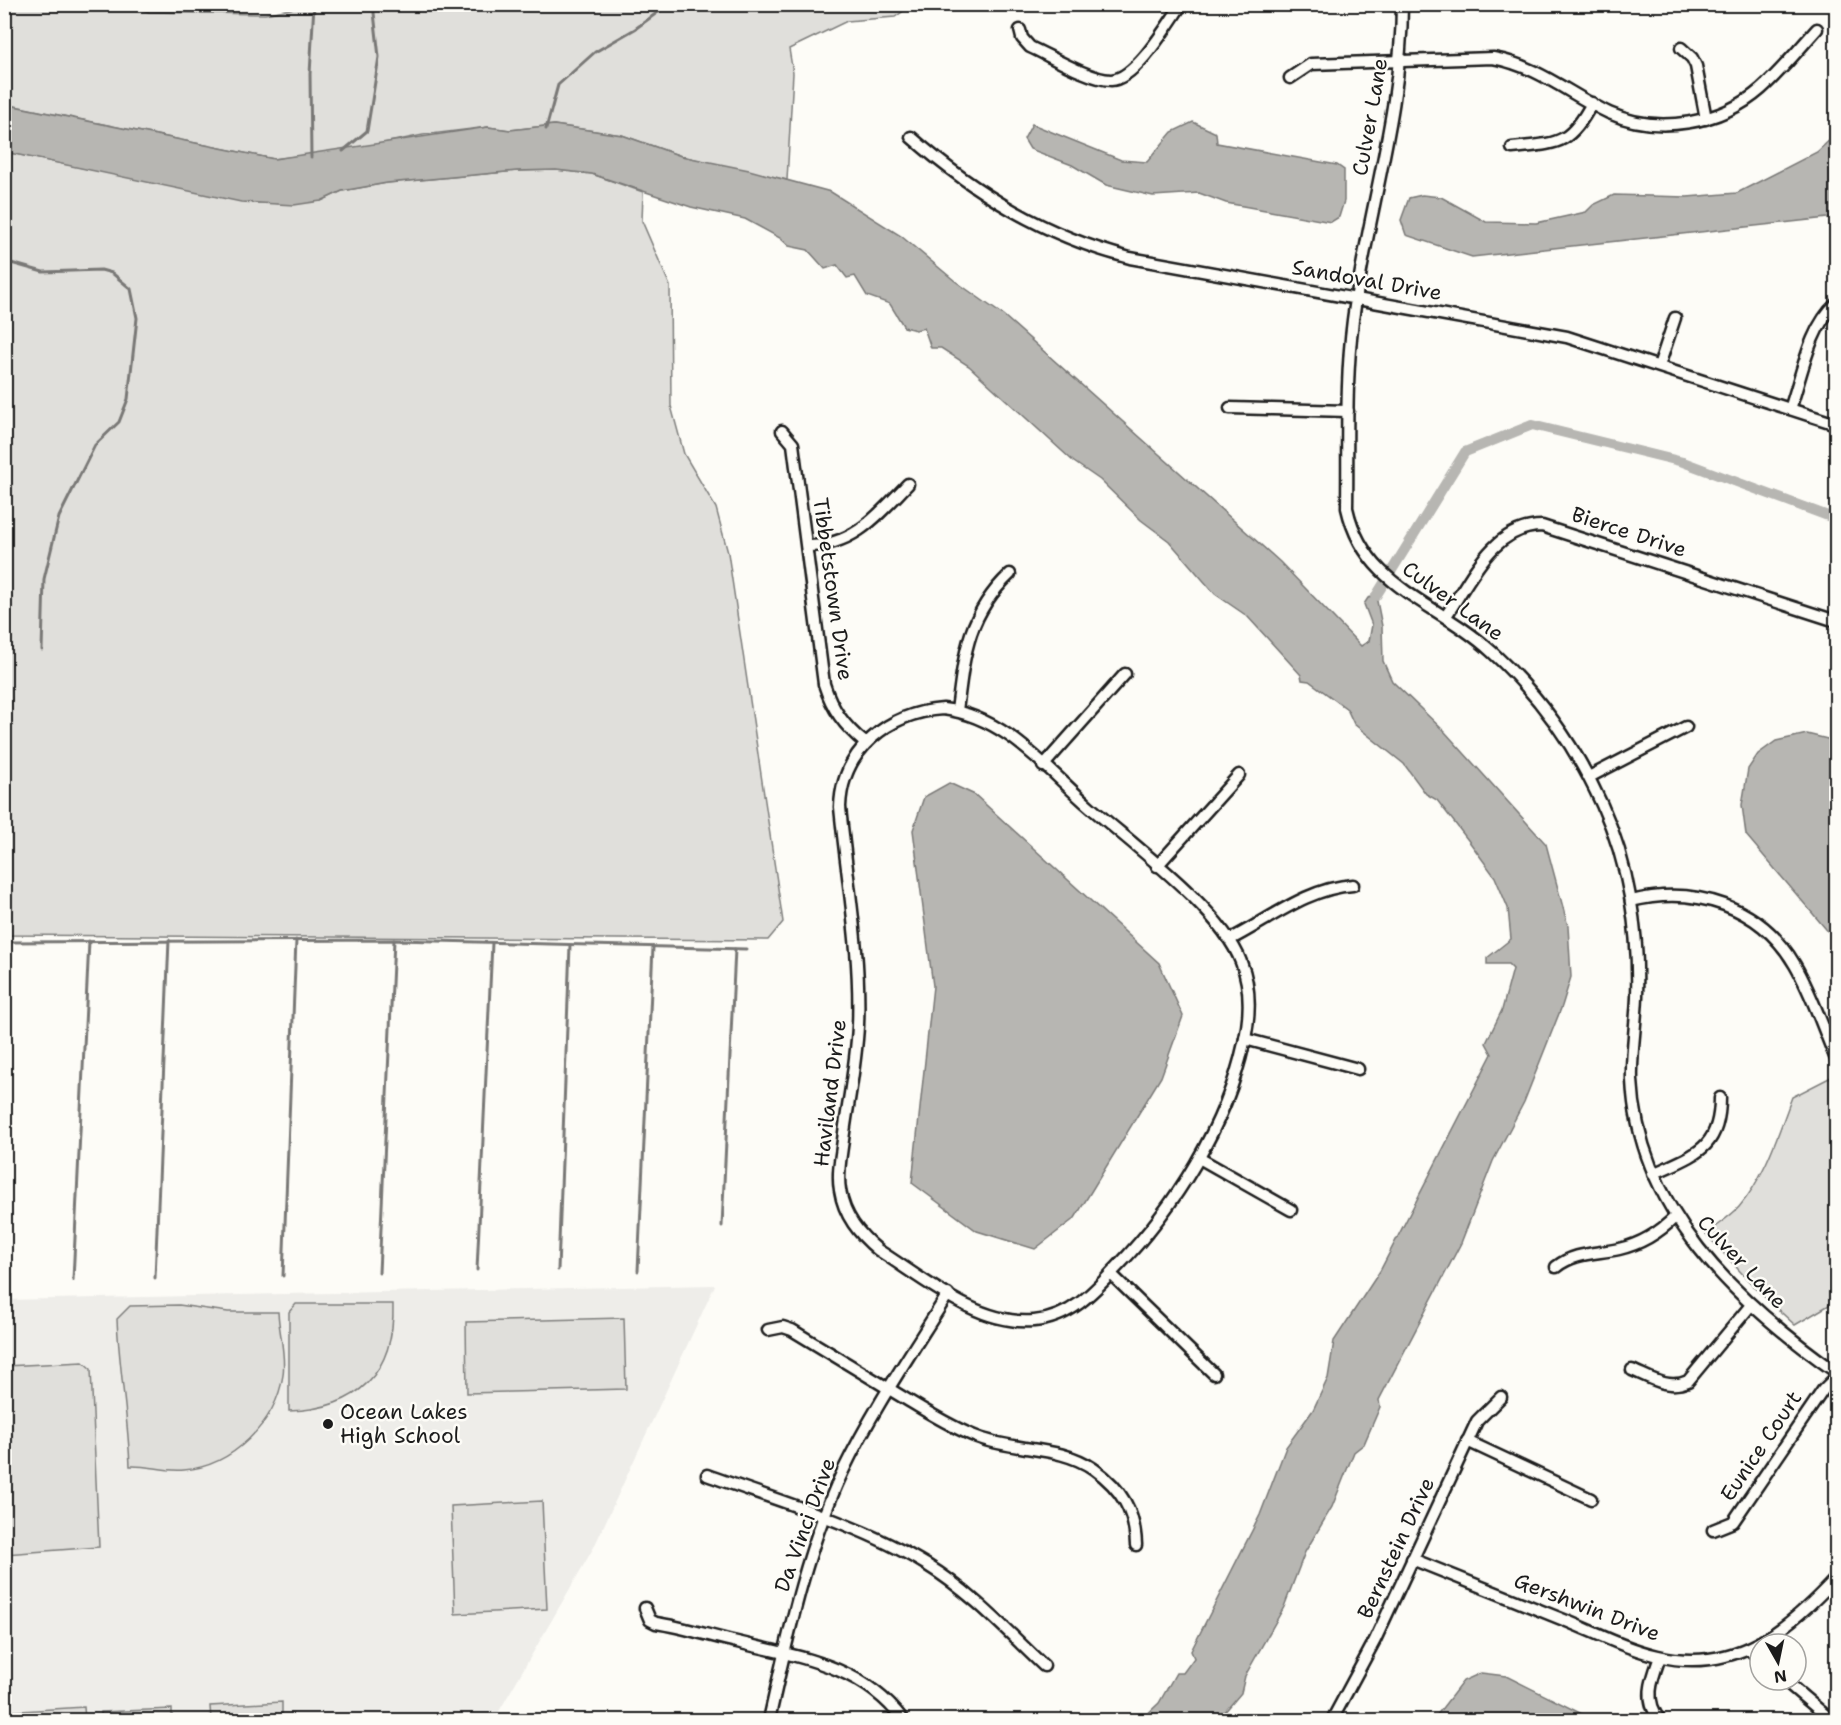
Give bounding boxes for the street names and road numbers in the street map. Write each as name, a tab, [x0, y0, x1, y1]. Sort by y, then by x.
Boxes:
street label: Culver Lane	[1346, 56, 1394, 178]
street label: Sandoval Drive	[1290, 253, 1444, 307]
street label: Tibbetstown Drive	[806, 496, 860, 682]
street label: Bierce Drive	[1568, 500, 1690, 564]
street label: Culver Lane	[1397, 555, 1509, 647]
street label: Haviland Drive	[807, 1018, 853, 1168]
street label: Culver Lane	[1691, 1209, 1793, 1315]
street label: Eunice Court	[1714, 1385, 1808, 1507]
street label: Da Vinci Drive	[768, 1454, 842, 1596]
street label: Bernstein Drive	[1351, 1473, 1441, 1623]
street label: Gershwin Drive	[1510, 1566, 1664, 1648]

